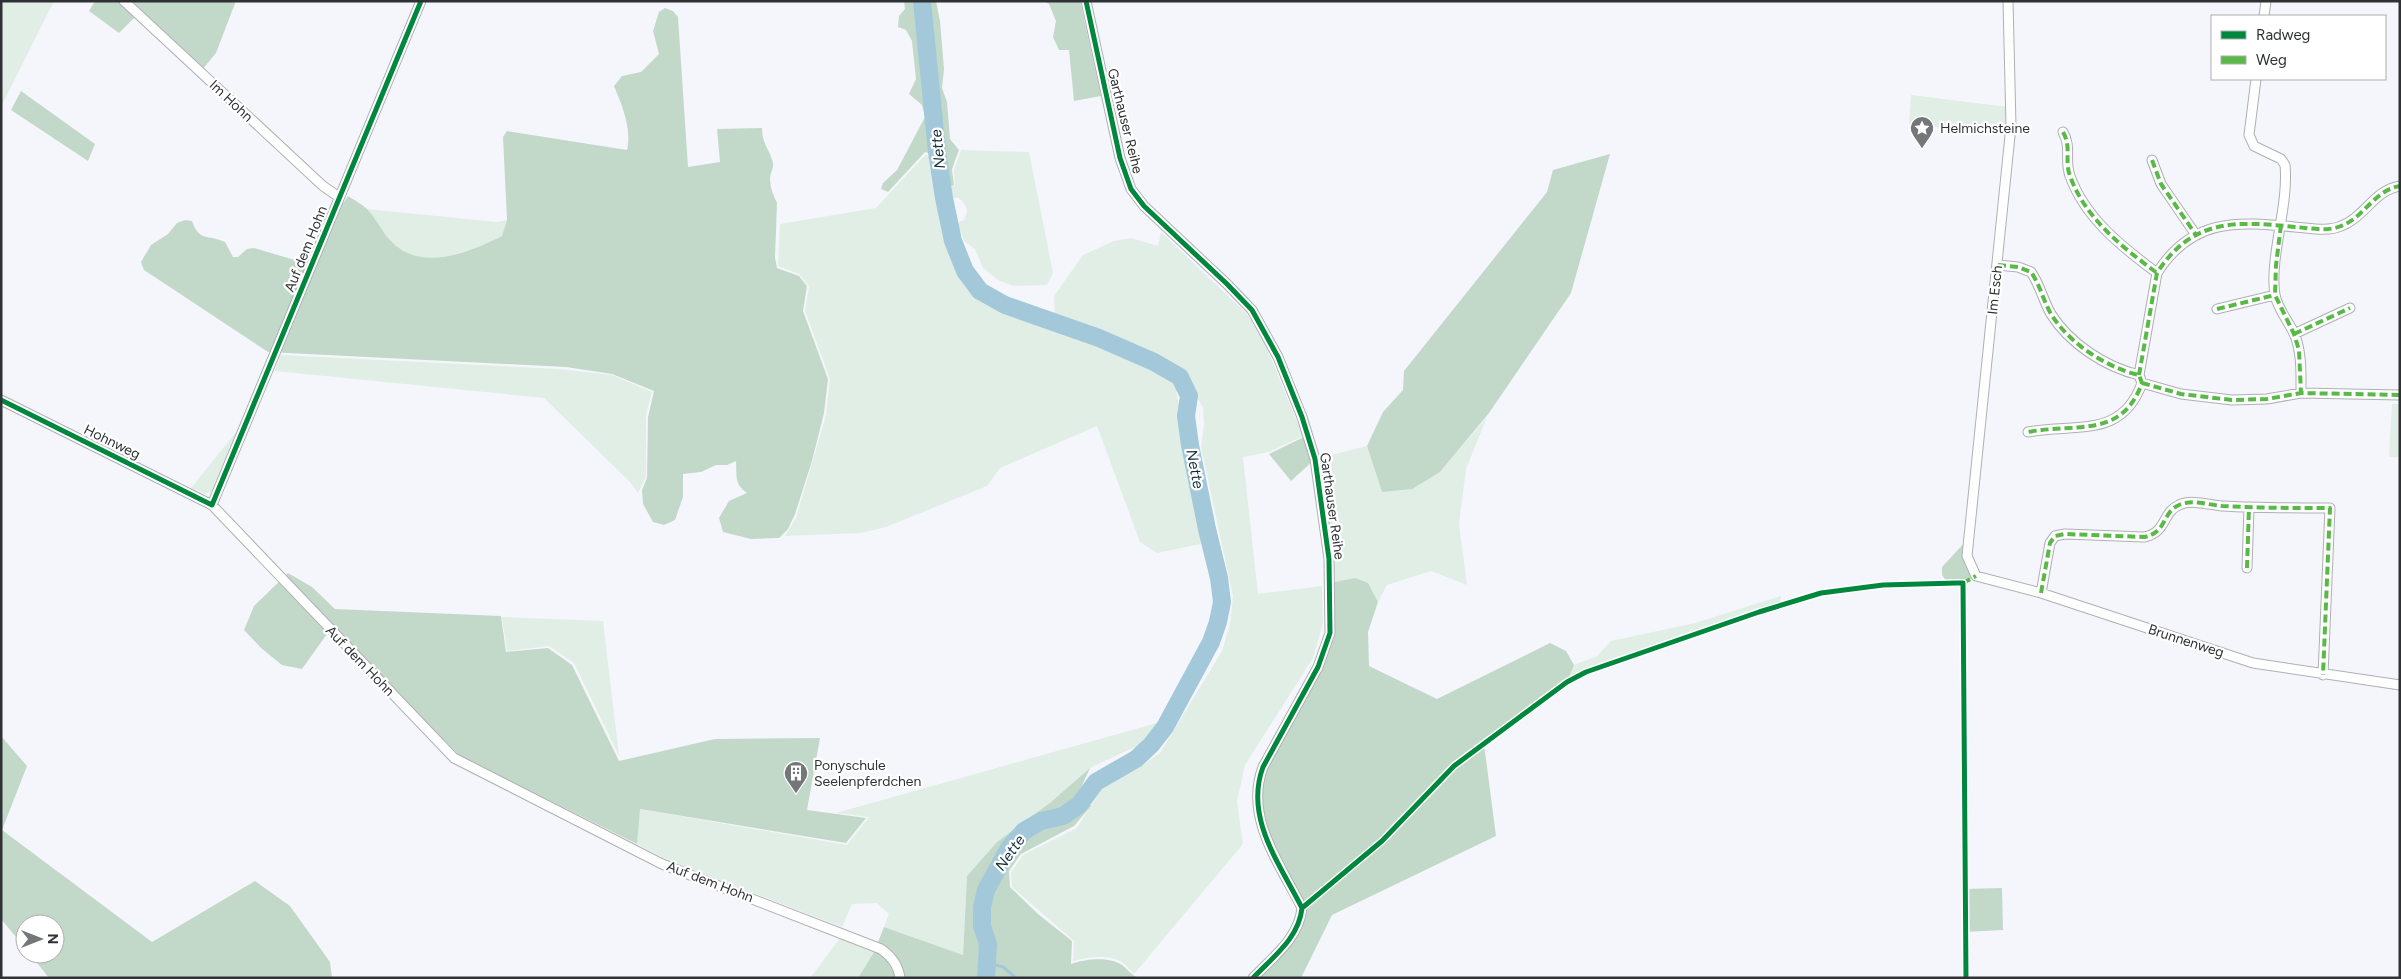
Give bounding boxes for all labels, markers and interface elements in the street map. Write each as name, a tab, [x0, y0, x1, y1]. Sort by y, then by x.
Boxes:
legend	[2211, 15, 2386, 80]
text: Radweg	[2256, 26, 2310, 44]
text: Weg	[2256, 51, 2287, 69]
street label: Garthauser Reihe	[1104, 67, 1146, 176]
street label: Im Hohn	[206, 77, 256, 126]
place icon: Helmichsteine	[1909, 115, 1935, 149]
place label: Helmichsteine	[1940, 120, 2030, 137]
water label: Nette	[927, 128, 949, 170]
street label: Auf dem Hohn	[281, 203, 331, 295]
street label: Im Esch	[1984, 264, 2006, 315]
street label: Hohnweg	[81, 421, 143, 463]
water label: Nette	[1182, 448, 1208, 490]
street label: Garthauser Reihe	[1316, 451, 1348, 561]
street label: Brunnenweg	[2146, 621, 2226, 661]
street label: Auf dem Hohn	[322, 622, 398, 700]
place label: Ponyschule Seelenpferdchen	[814, 757, 921, 790]
building icon: Ponyschule Seelenpferdchen	[783, 760, 809, 794]
water label: Nette	[991, 832, 1029, 874]
street label: Auf dem Hohn	[664, 858, 756, 906]
north arrow	[15, 914, 65, 964]
text: N	[44, 934, 61, 944]

